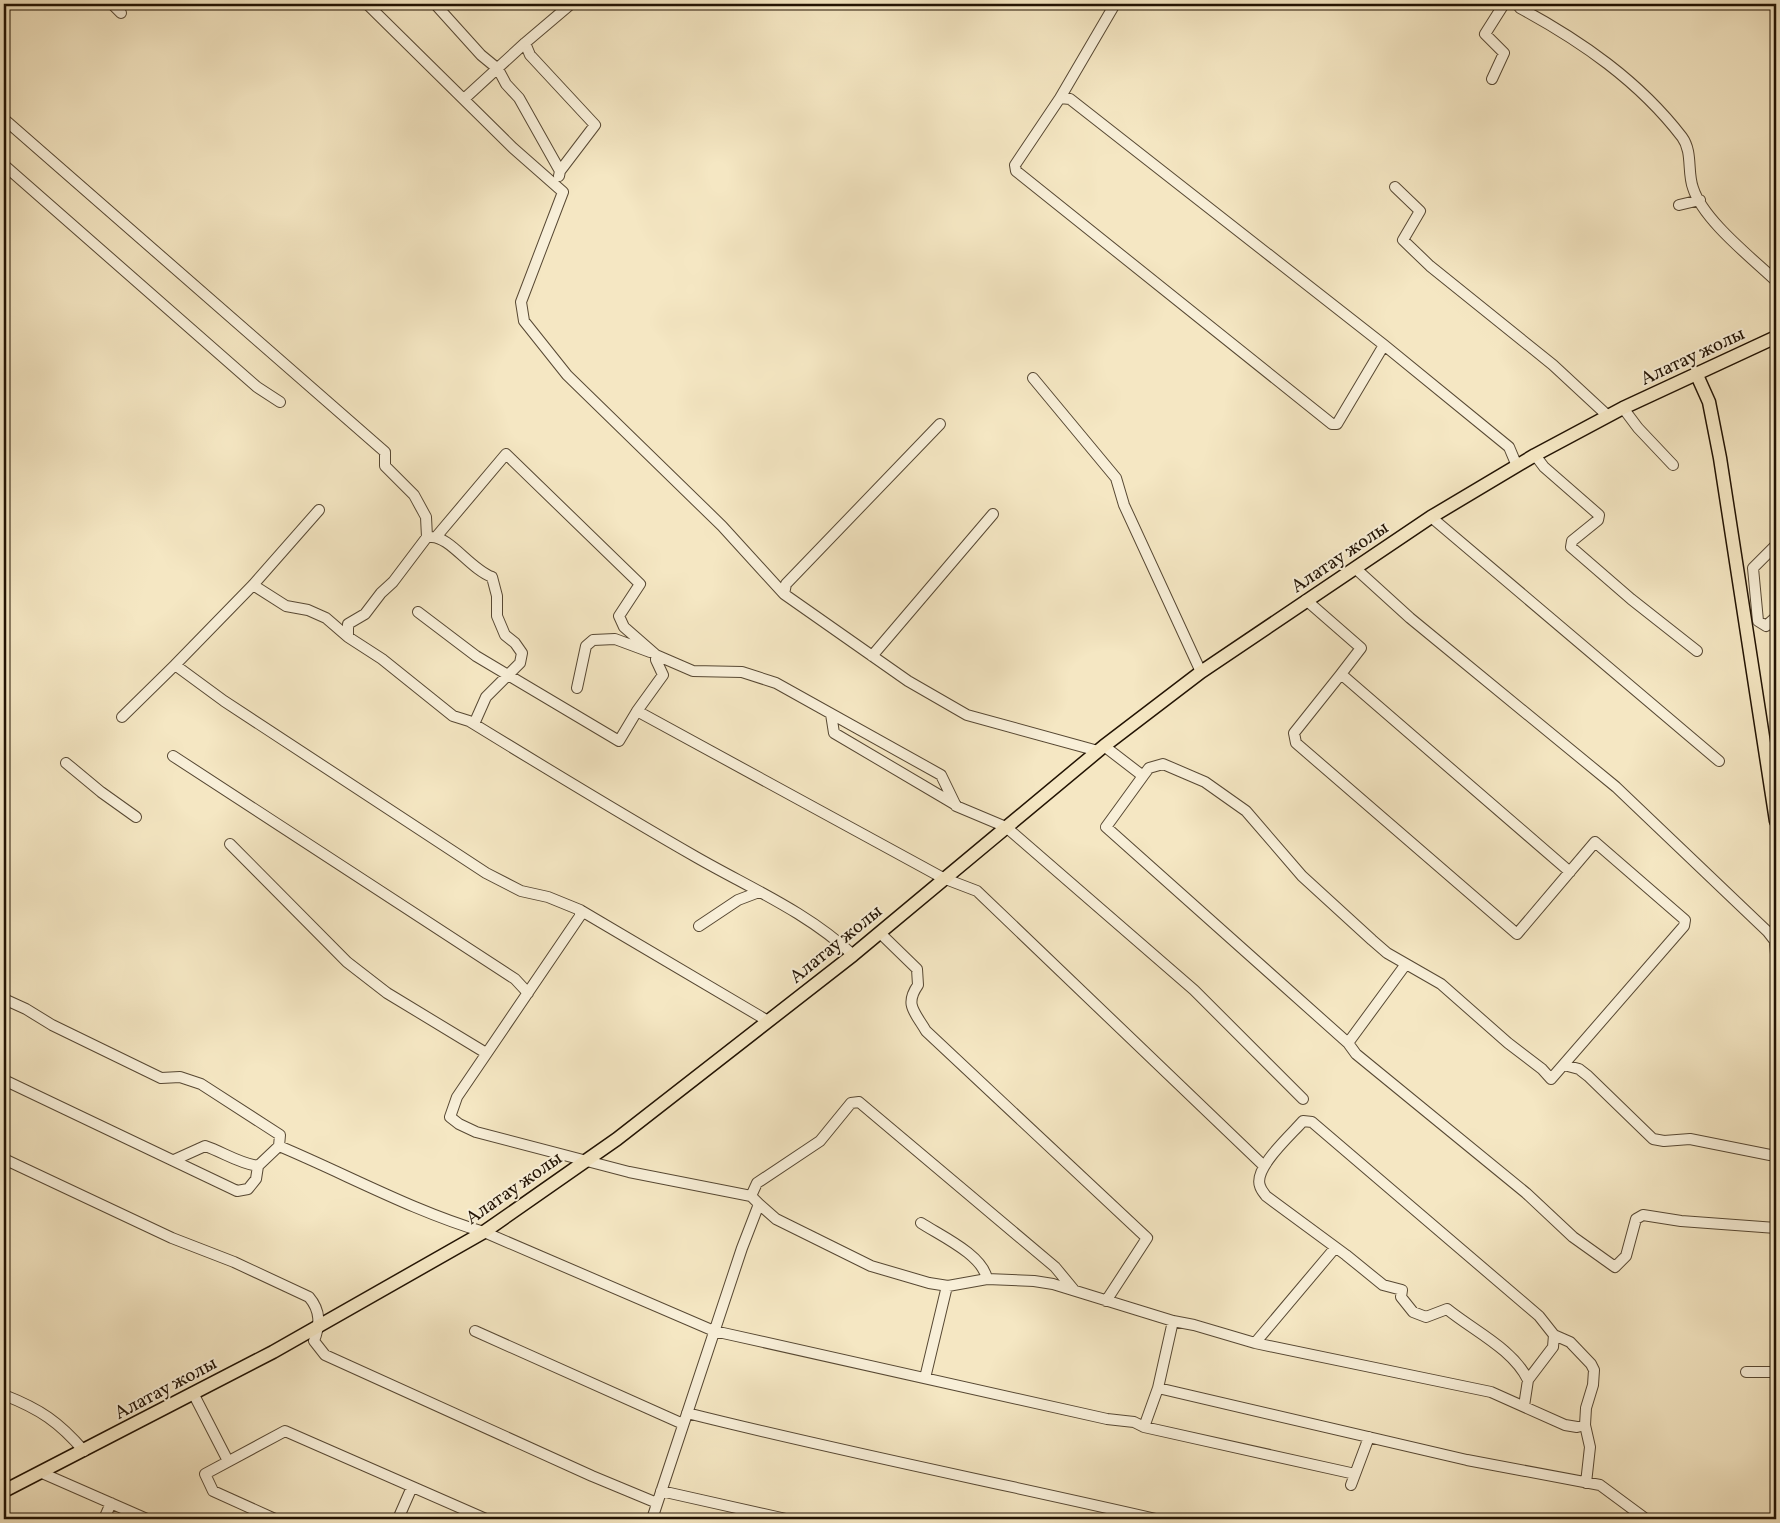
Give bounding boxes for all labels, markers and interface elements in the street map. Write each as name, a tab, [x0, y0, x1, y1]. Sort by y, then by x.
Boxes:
street label: Алатау жолы	[1636, 321, 1749, 392]
street label: Алатау жолы	[1286, 515, 1394, 600]
street label: Алатау жолы	[784, 899, 888, 990]
street label: Алатау жолы	[461, 1146, 568, 1232]
street label: Алатау жолы	[110, 1351, 222, 1427]

